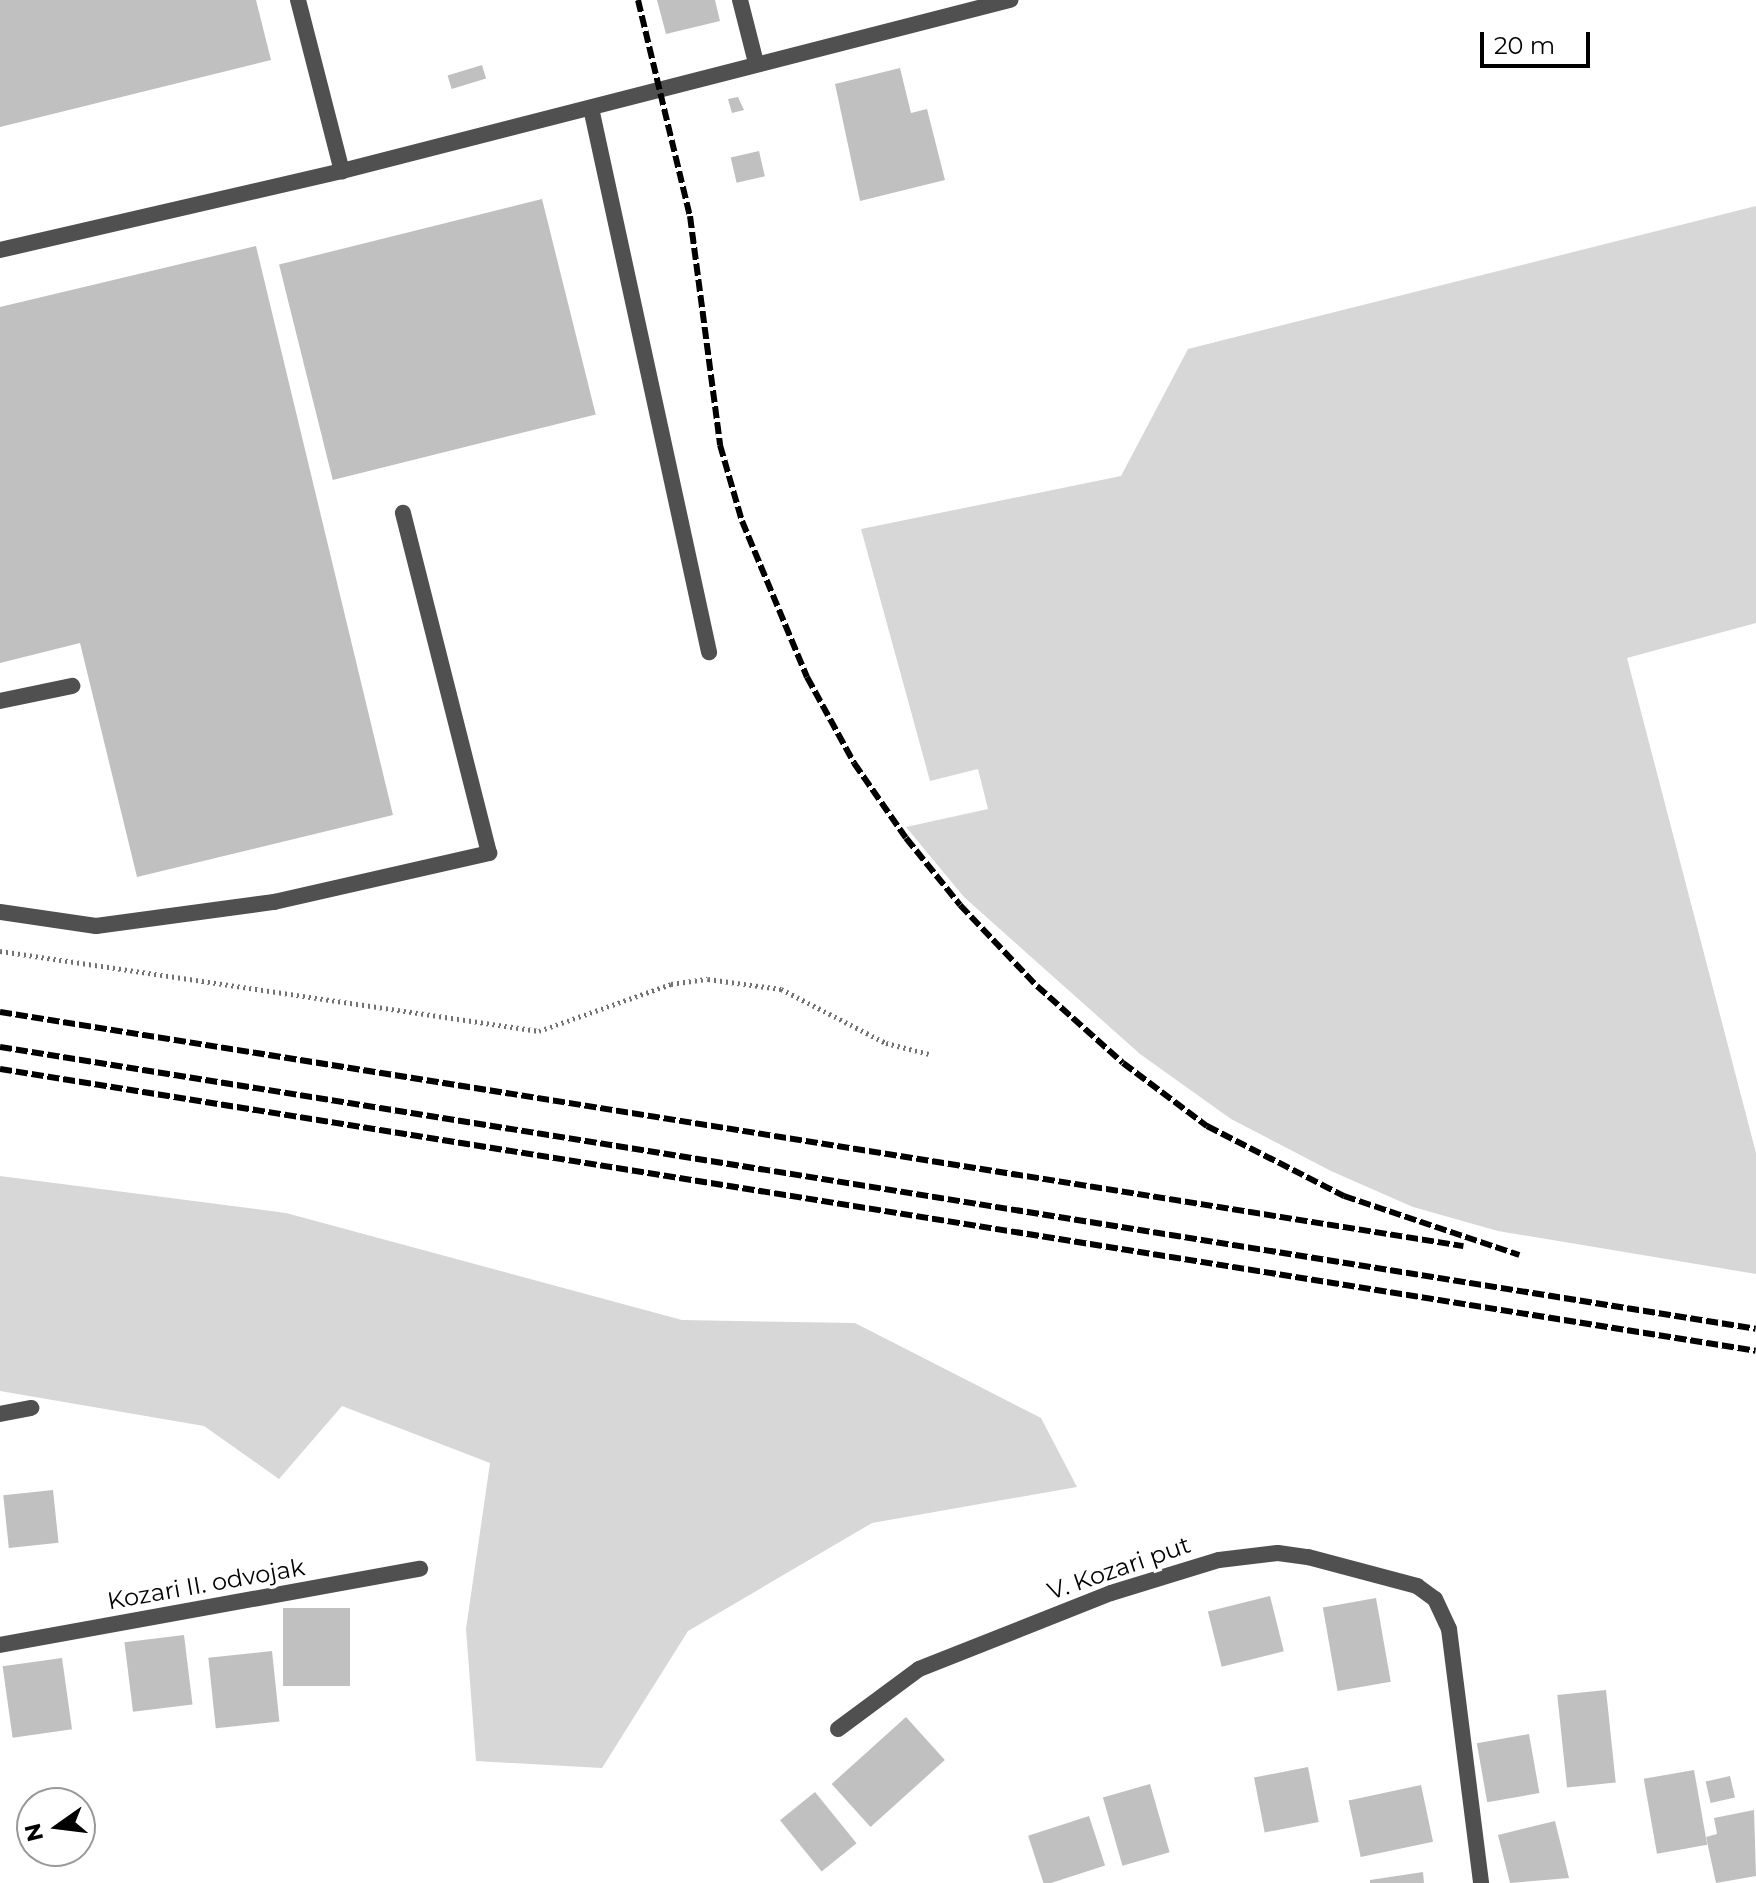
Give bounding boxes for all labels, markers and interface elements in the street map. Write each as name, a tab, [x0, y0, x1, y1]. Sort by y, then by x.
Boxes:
scale bar	[1484, 16, 1594, 66]
text: 20 m	[1494, 31, 1555, 60]
street label: V. Kozari put	[1044, 1530, 1194, 1606]
street label: Kozari II. odvojak	[105, 1552, 307, 1616]
north arrow	[16, 1787, 96, 1867]
text: N	[19, 1821, 49, 1844]

